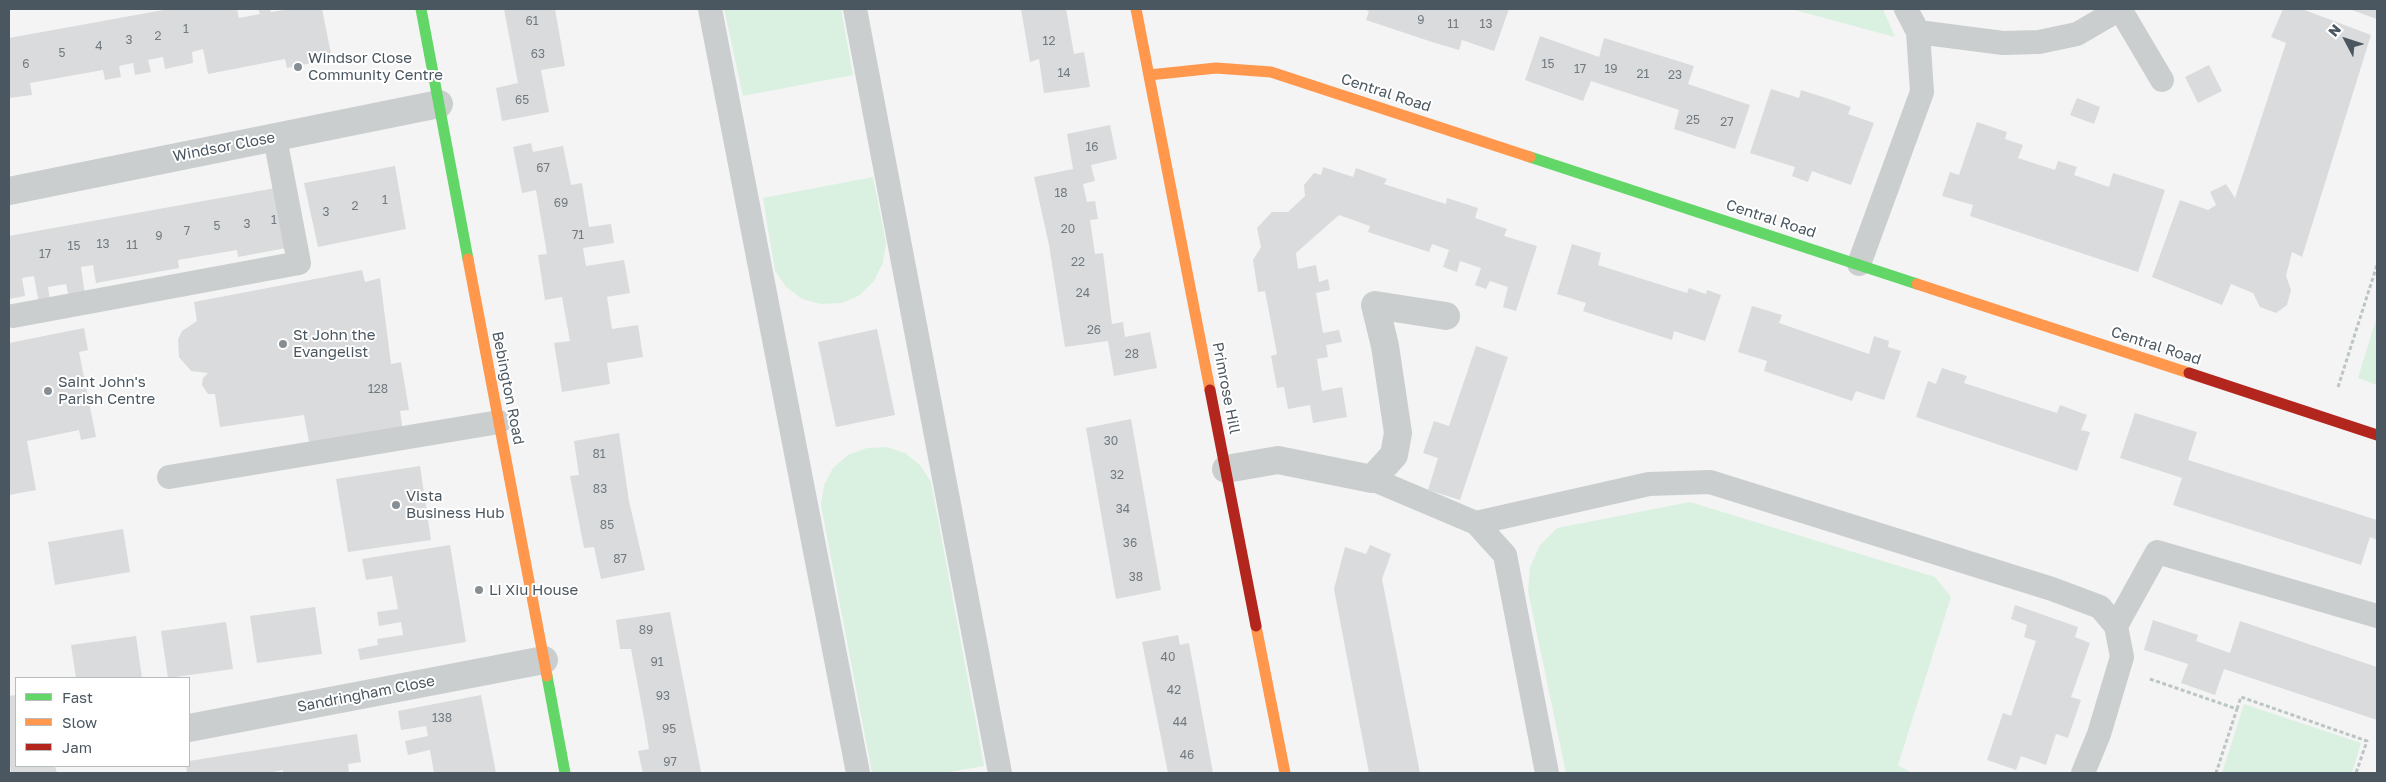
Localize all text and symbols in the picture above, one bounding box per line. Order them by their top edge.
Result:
house number: 9 [1417,13,1425,27]
house number: 61 [525,14,539,28]
north arrow [2321,15,2371,65]
house number: 11 [1447,17,1459,31]
house number: 13 [1480,17,1492,31]
text: N [2324,21,2344,40]
house number: 1 [183,22,189,36]
house number: 2 [155,29,161,43]
house number: 3 [125,33,133,47]
house number: 12 [1043,34,1055,48]
house number: 4 [95,39,103,53]
house number: 5 [59,46,65,60]
house number: 63 [531,47,545,61]
place label: Windsor Close Community Centre [308,49,443,84]
house number: 6 [22,57,30,71]
house number: 15 [1542,57,1554,71]
marker: Windsor Close Community Centre [292,61,304,73]
house number: 17 [1574,62,1586,76]
house number: 19 [1604,62,1618,76]
house number: 14 [1057,66,1071,80]
house number: 21 [1637,67,1649,81]
house number: 23 [1668,68,1682,82]
street label: Central Road [1339,70,1433,116]
house number: 65 [515,93,529,107]
house number: 25 [1686,113,1700,127]
house number: 27 [1720,115,1734,129]
street label: Windsor Close [171,128,277,166]
house number: 16 [1085,140,1099,154]
house number: 67 [536,161,550,175]
house number: 18 [1054,186,1068,200]
house number: 1 [382,193,388,207]
house number: 69 [554,196,568,210]
street label: Central Road [1724,196,1818,242]
house number: 2 [352,199,358,213]
house number: 3 [322,205,330,219]
house number: 1 [271,213,277,227]
house number: 3 [243,217,251,231]
house number: 5 [214,219,220,233]
house number: 20 [1061,222,1075,236]
house number: 7 [184,224,190,238]
house number: 71 [572,228,584,242]
house number: 9 [155,229,163,243]
house number: 13 [97,237,109,251]
house number: 11 [126,238,138,252]
house number: 15 [68,239,80,253]
house number: 17 [39,247,51,261]
house number: 22 [1071,255,1085,269]
house number: 24 [1076,286,1090,300]
house number: 26 [1087,323,1101,337]
street label: Central Road [2109,323,2203,369]
place label: St John the Evangelist [293,326,375,361]
street label: Bebington Road [488,330,528,446]
marker: St John the Evangelist [277,338,289,350]
street label: Primrose Hill [1208,341,1244,435]
house number: 28 [1125,347,1139,361]
place label: Saint John's Parish Centre [58,373,155,408]
house number: 128 [368,382,388,396]
marker: Saint John's Parish Centre [42,385,54,397]
house number: 30 [1104,434,1118,448]
house number: 81 [592,447,606,461]
house number: 32 [1110,468,1124,482]
house number: 83 [593,482,607,496]
place label: Vista Business Hub [406,487,504,522]
marker: Vista Business Hub [390,499,402,511]
house number: 34 [1116,502,1130,516]
house number: 85 [600,518,614,532]
house number: 36 [1123,536,1137,550]
house number: 87 [613,552,627,566]
house number: 38 [1129,570,1143,584]
place label: Li Xiu House [489,581,578,599]
marker: Li Xiu House [473,584,485,596]
house number: 89 [639,623,653,637]
house number: 40 [1161,650,1175,664]
house number: 91 [650,655,664,669]
street label: Sandringham Close [296,672,436,716]
legend [15,677,190,767]
house number: 42 [1167,683,1181,697]
text: Fast [62,688,93,706]
house number: 93 [656,689,670,703]
house number: 138 [432,711,452,725]
text: Slow [62,713,97,731]
house number: 44 [1173,715,1187,729]
house number: 95 [662,722,676,736]
text: Jam [62,738,92,756]
house number: 46 [1180,748,1194,762]
house number: 97 [663,755,677,769]

